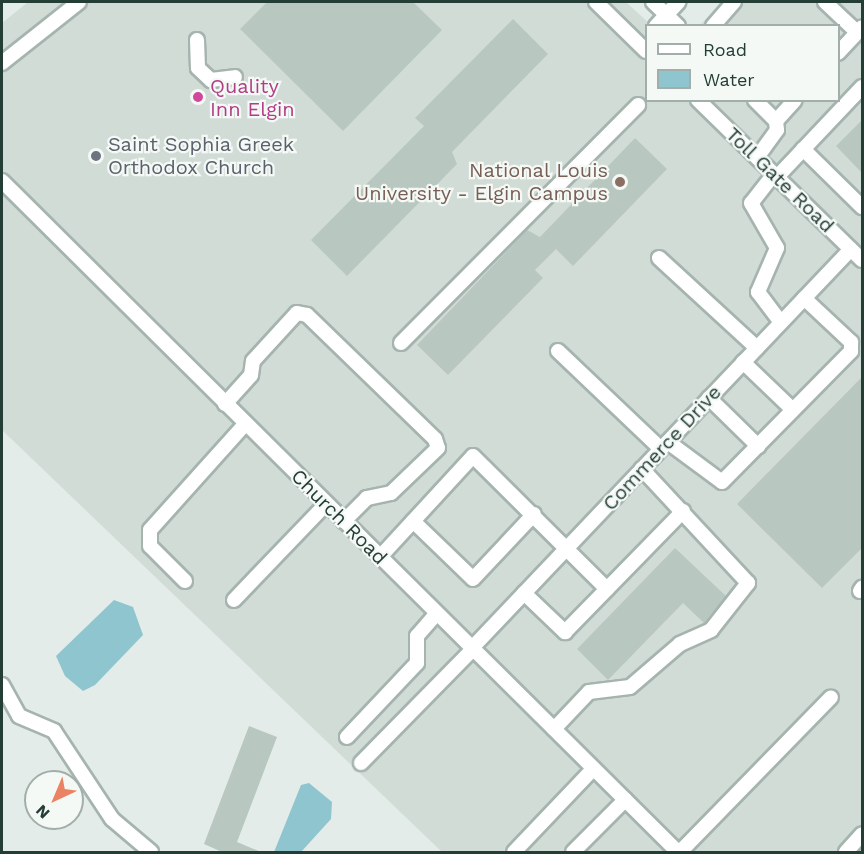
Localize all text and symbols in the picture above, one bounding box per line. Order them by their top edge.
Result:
legend [645,24,840,102]
text: Road [703,39,747,60]
text: Water [703,69,755,90]
place label: Quality Inn Elgin [210,74,295,121]
marker: Quality Inn Elgin [191,90,205,104]
street label: Toll Gate Road [721,122,839,238]
place label: Saint Sophia Greek Orthodox Church [108,132,295,179]
marker: Saint Sophia Greek Orthodox Church [89,149,103,163]
place label: National Louis University - Elgin Campus [355,158,608,205]
marker: National Louis University - Elgin Campus [613,175,627,189]
street label: Commerce Drive [598,380,726,516]
street label: Church Road [286,464,392,570]
north arrow [24,770,84,830]
text: N [32,801,53,823]

